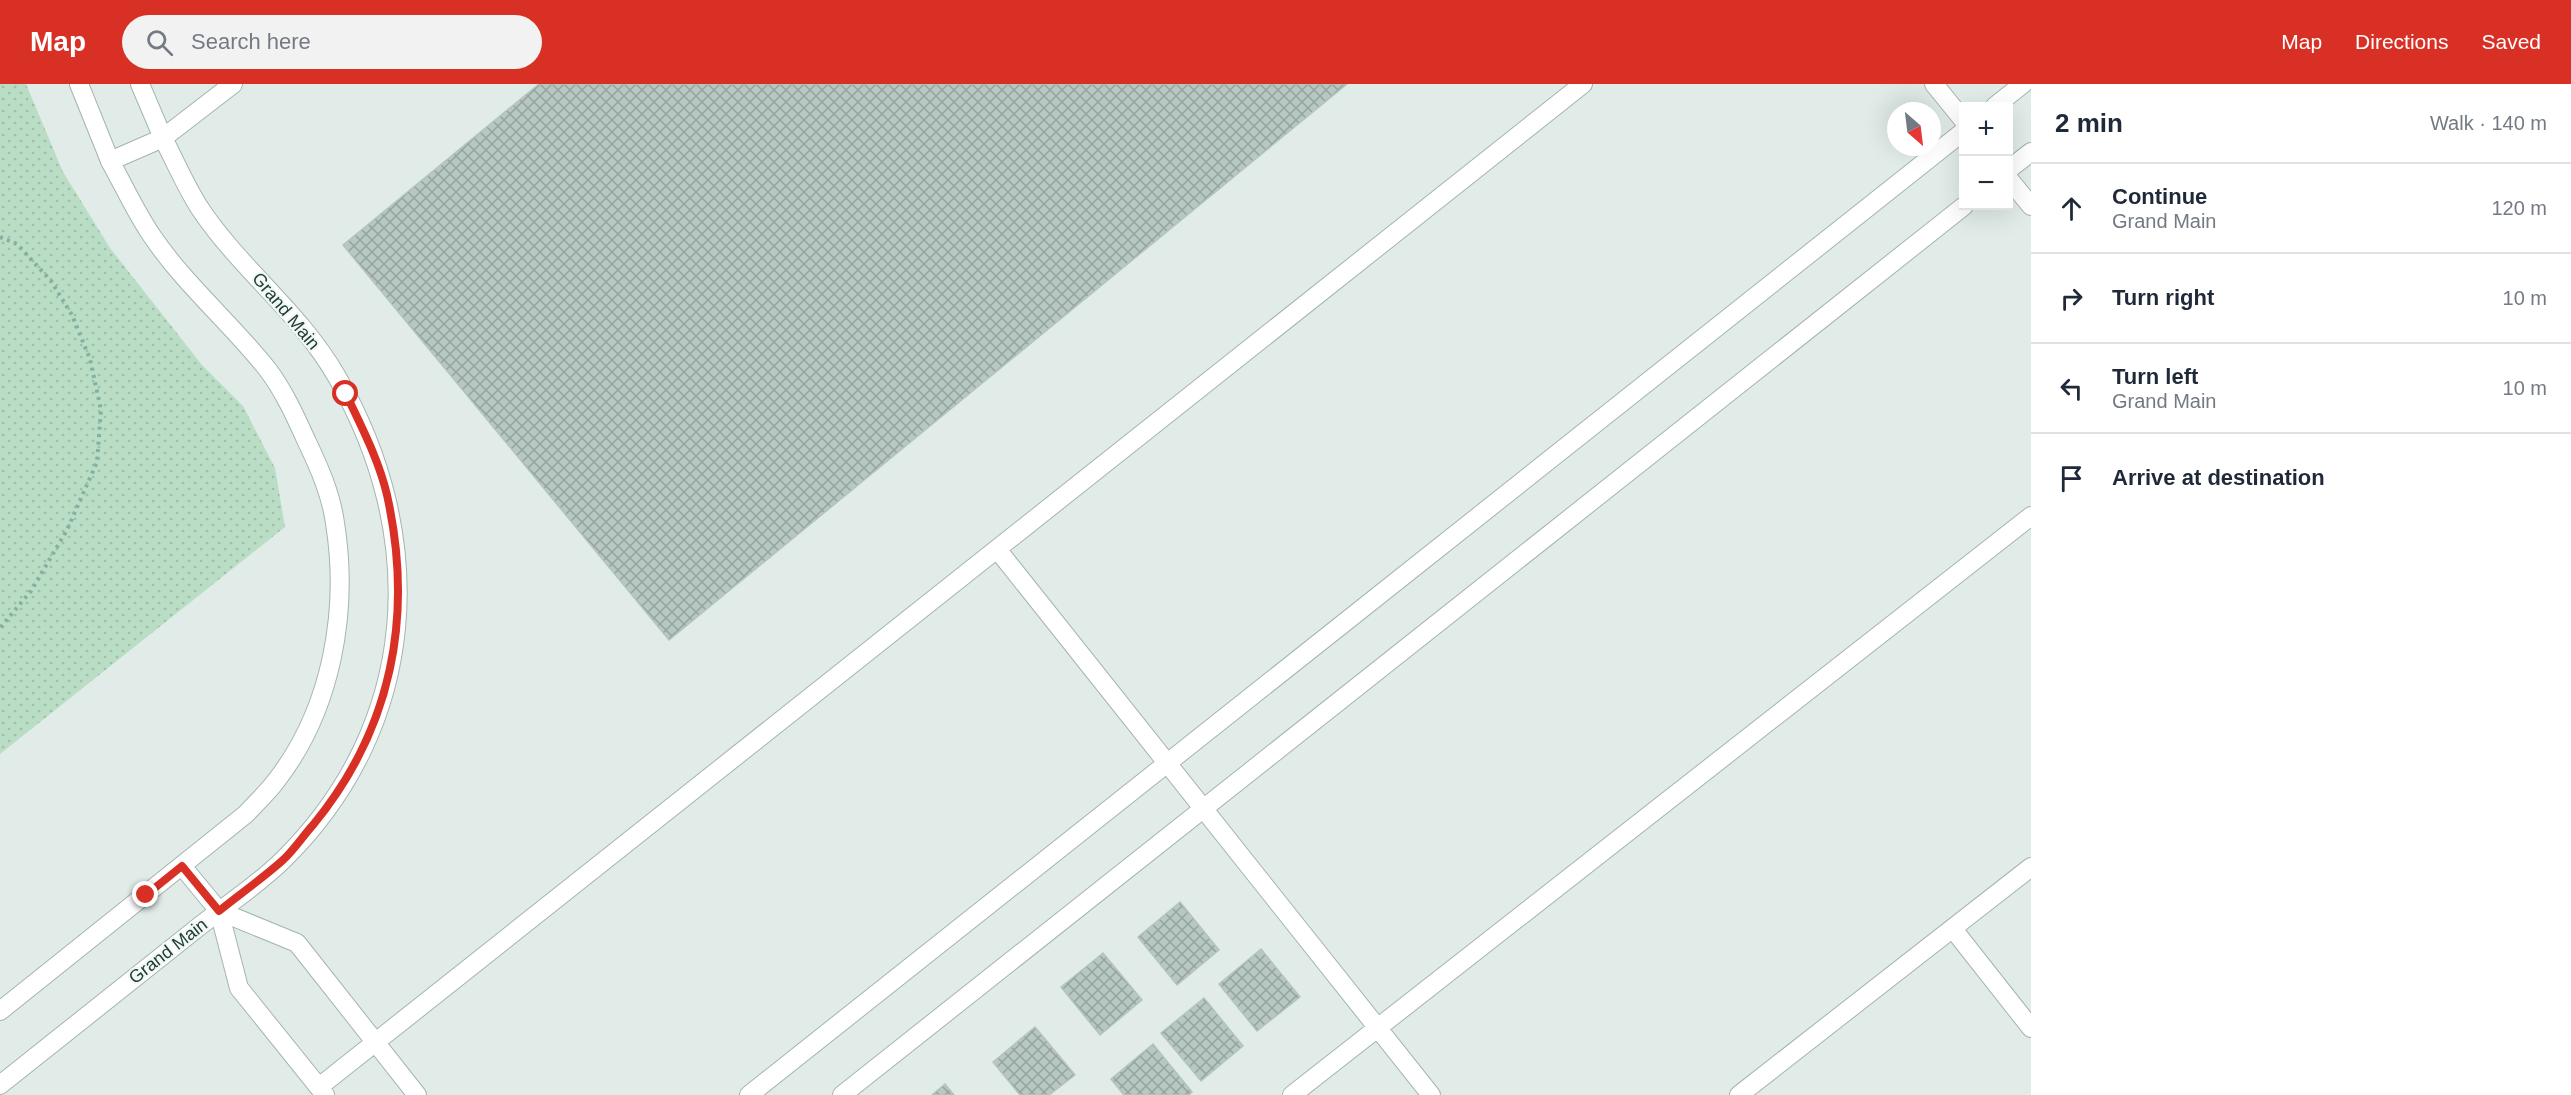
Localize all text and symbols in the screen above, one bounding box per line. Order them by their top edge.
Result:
search box [122,15,542,69]
text: Map [30,26,86,57]
icon: search [143,26,176,59]
text: Search here [191,29,311,54]
text: Map [2281,30,2322,53]
text: Directions [2355,30,2448,53]
text: Saved [2481,30,2541,53]
north arrow [1887,102,1941,156]
map controls [1959,102,2013,210]
button: + [1959,102,2013,156]
text: 2 min [2055,108,2123,138]
text: Walk · 140 m [2430,112,2547,134]
button: − [1959,156,2013,210]
text: Continue [2112,184,2207,209]
icon: ahead [2055,192,2088,225]
text: 120 m [2491,197,2547,219]
text: Grand Main [2112,210,2217,232]
street label: Grand Main [248,269,324,353]
icon: right [2055,282,2088,315]
text: Turn right [2112,285,2214,310]
text: 10 m [2503,287,2547,309]
text: Turn left [2112,364,2198,389]
icon: left [2055,372,2088,405]
text: 10 m [2503,377,2547,399]
route start [332,380,358,406]
text: Grand Main [2112,390,2217,412]
icon: arrive [2055,462,2088,495]
text: Arrive at destination [2112,465,2325,490]
route end [132,881,158,907]
street label: Grand Main [125,914,211,988]

